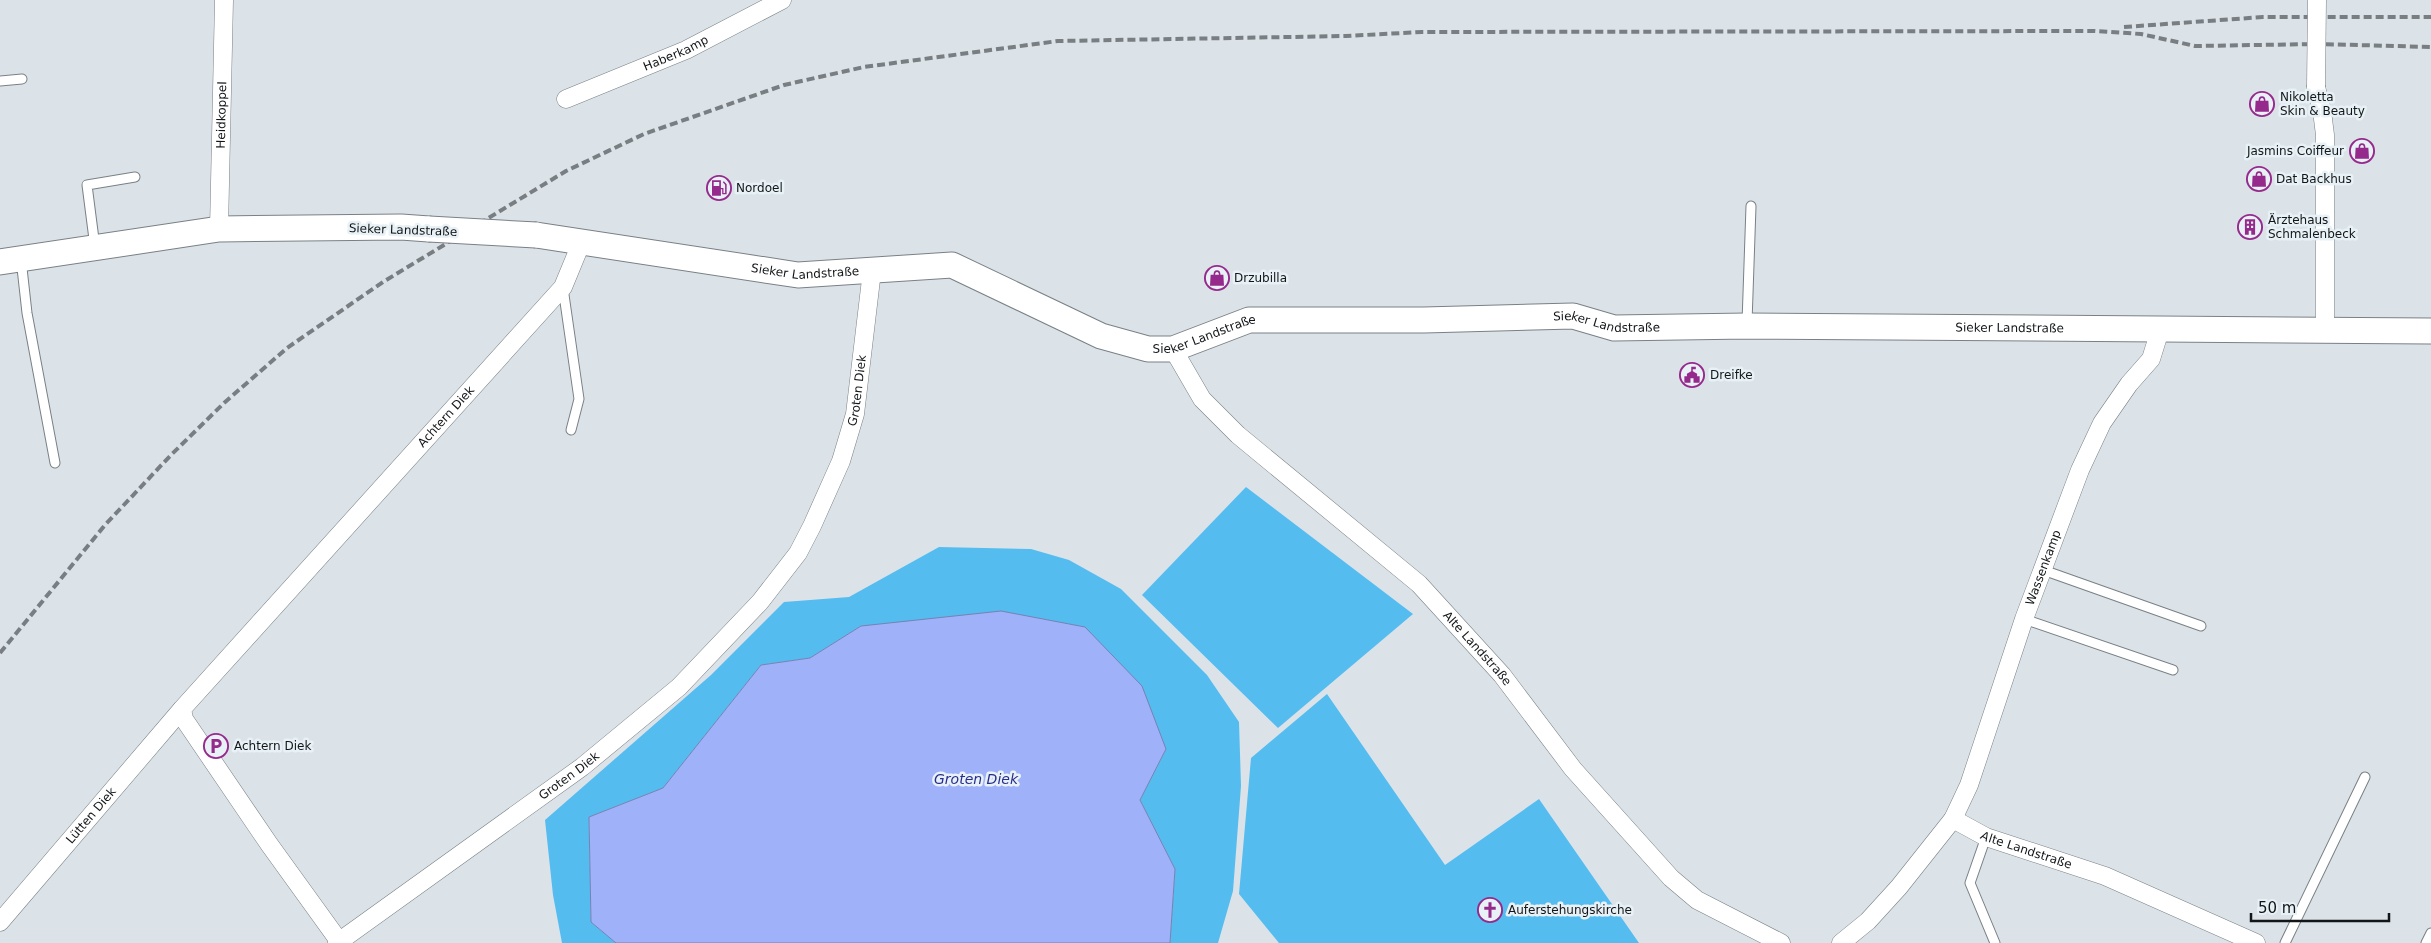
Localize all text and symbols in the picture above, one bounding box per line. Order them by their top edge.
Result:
street label: Haberkamp [641,33,711,74]
street label: Heidkoppel [214,81,229,149]
place label: Nikoletta Skin & Beauty [2280,90,2365,118]
shop icon: Nikoletta Skin & Beauty [2249,91,2275,117]
shop icon: Jasmins Coiffeur [2349,138,2375,164]
place label: Jasmins Coiffeur [2246,144,2344,158]
shop icon: Dat Backhus [2246,166,2272,192]
place label: Dat Backhus [2276,172,2352,186]
fuel station icon: Nordoel [706,175,732,201]
place label: Nordoel [736,181,783,195]
place label: Ärztehaus Schmalenbeck [2268,212,2356,241]
building icon: Ärztehaus Schmalenbeck [2237,214,2263,240]
street label: Sieker Landstraße [349,221,457,239]
street label: Sieker Landstraße [750,261,860,282]
shop icon: Drzubilla [1204,265,1230,291]
place label: Drzubilla [1234,271,1287,285]
street label: Sieker Landstraße [1553,309,1660,335]
street label: Sieker Landstraße [1153,313,1256,356]
street label: Sieker Landstraße [1955,321,2064,335]
street label: Groten Diek [845,354,869,428]
public building icon: Dreifke [1679,362,1705,388]
place label: Dreifke [1710,368,1753,382]
street label: Achtern Diek [415,383,477,450]
street label: Wassenkamp [2023,528,2064,607]
street label: Alte Landstraße [1440,608,1514,688]
parking icon: Achtern Diek [203,733,229,759]
place label: Achtern Diek [234,739,311,753]
street label: Groten Diek [536,749,602,803]
water label: Groten Diek [934,771,1019,787]
street label: Lütten Diek [63,785,119,846]
street label: Alte Landstraße [1978,828,2074,872]
scale bar [2251,890,2388,922]
church icon: Auferstehungskirche [1477,897,1503,923]
text: 50 m [2258,899,2296,917]
place label: Auferstehungskirche [1508,903,1632,917]

